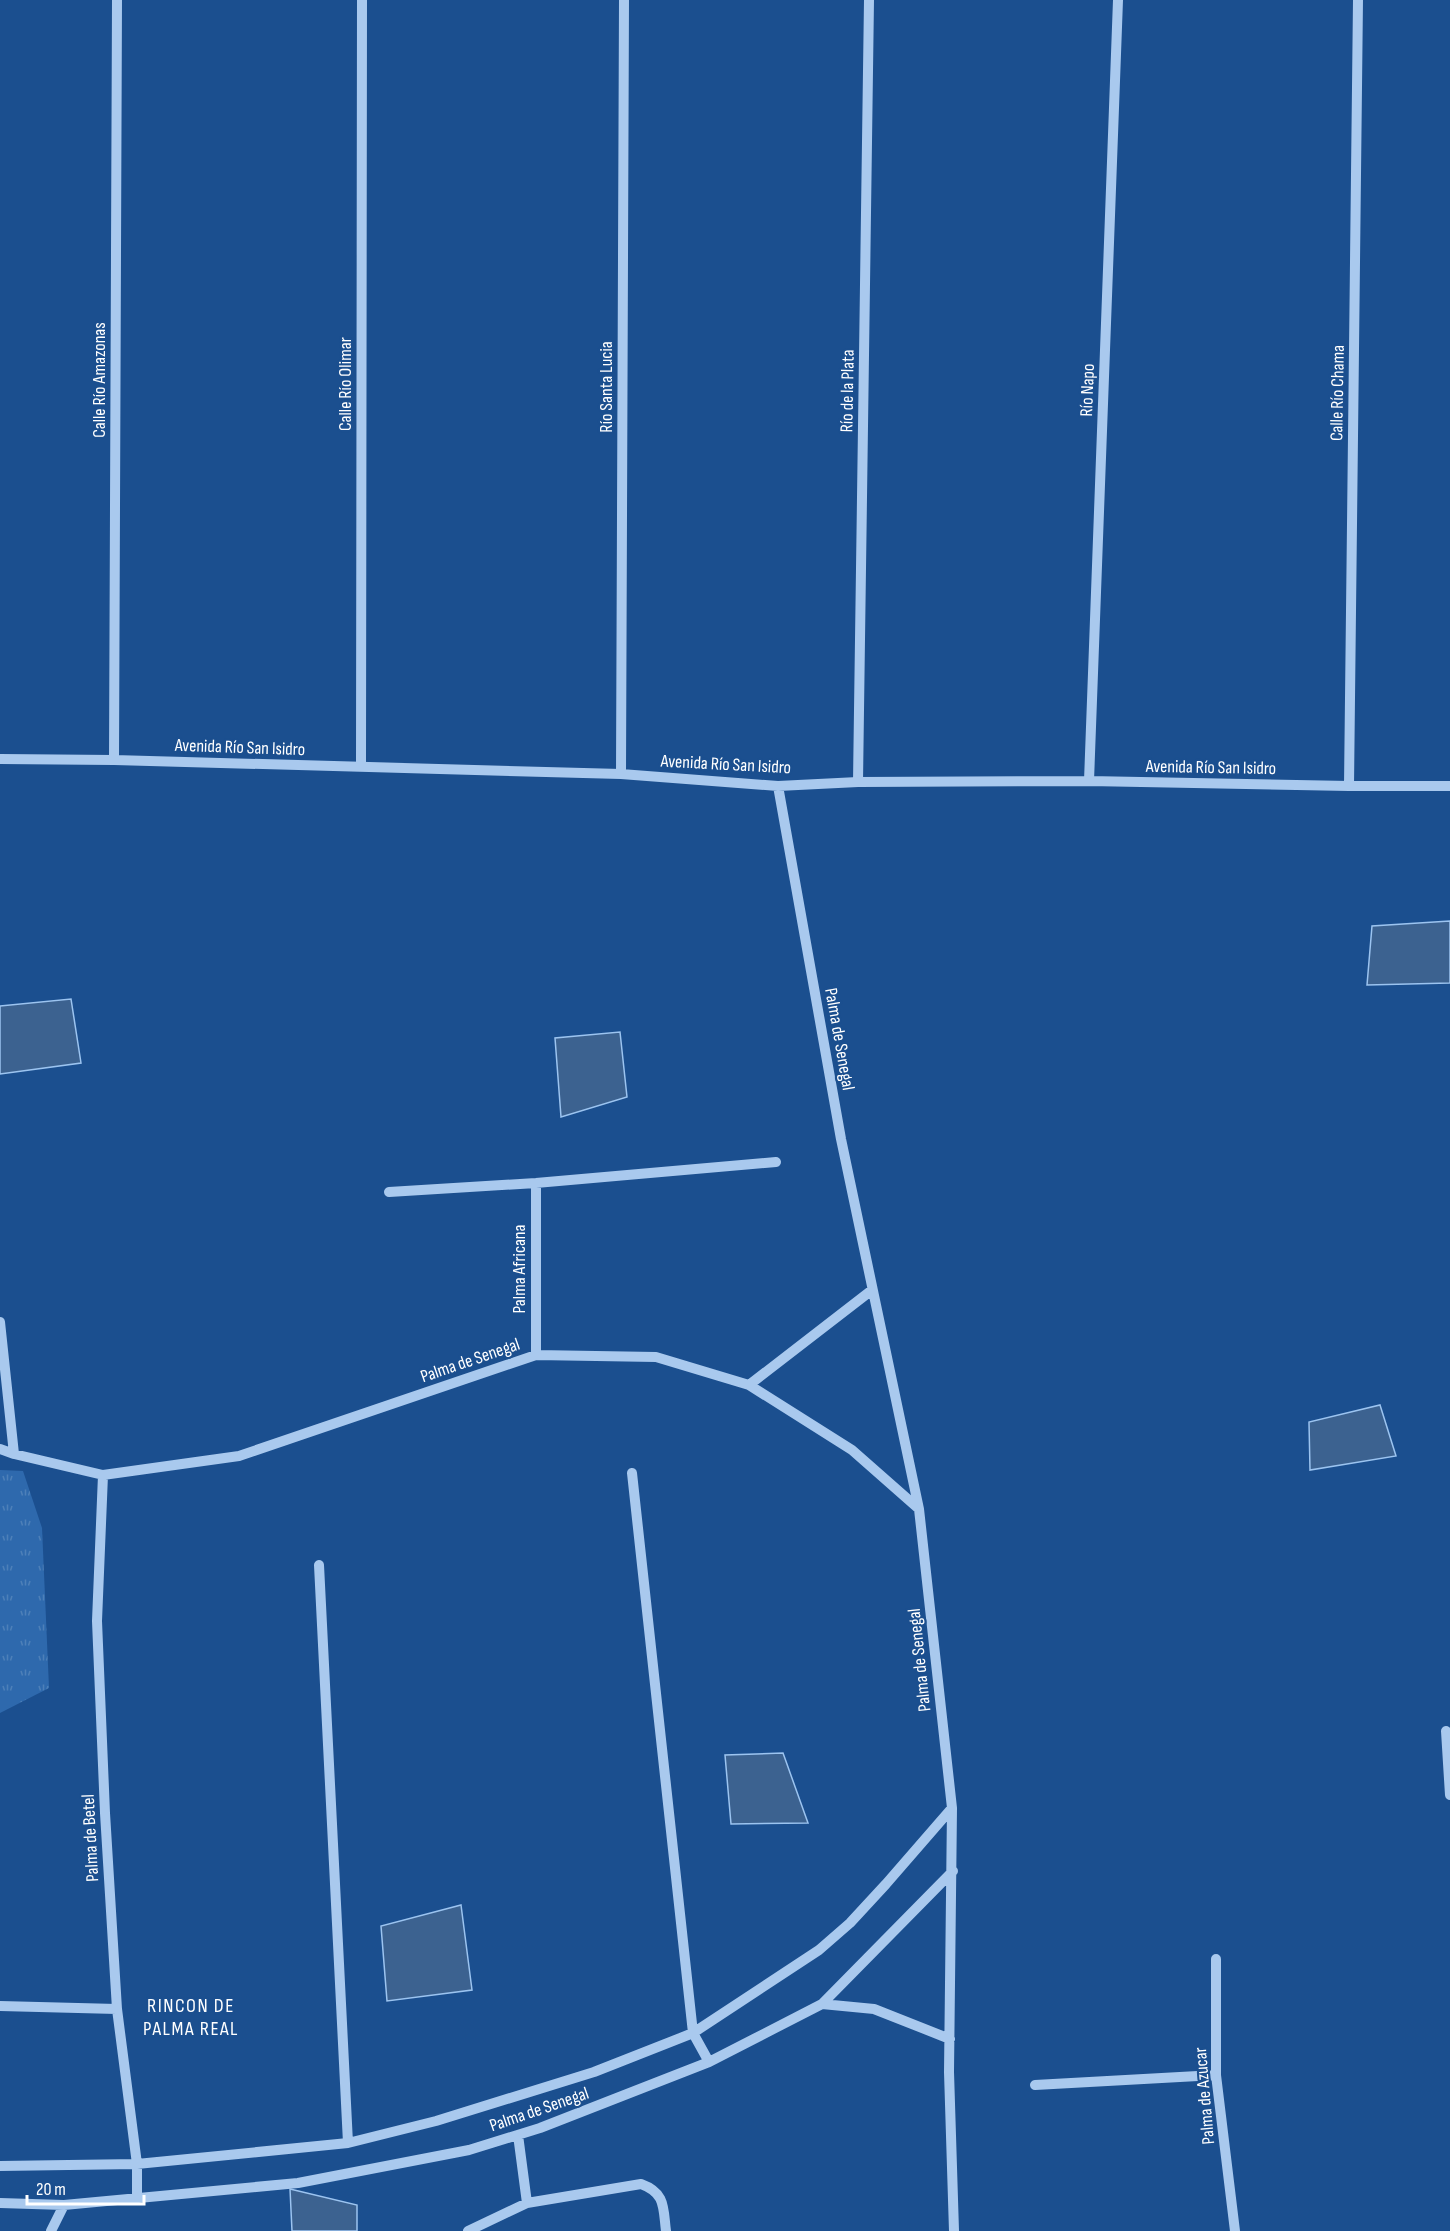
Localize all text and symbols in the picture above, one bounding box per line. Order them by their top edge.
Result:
street label: Calle Río Amazonas [89,322,110,438]
street label: Calle Río Olimar [335,337,356,431]
street label: Río Santa Lucia [596,341,617,433]
street label: Calle Río Chama [1326,345,1349,441]
street label: Río de la Plata [836,349,859,433]
street label: Río Napo [1076,363,1099,417]
street label: Avenida Río San Isidro [173,735,306,760]
street label: Avenida Río San Isidro [659,751,792,778]
street label: Avenida Río San Isidro [1145,756,1276,779]
street label: Palma de Senegal [820,986,859,1092]
street label: Palma Africana [509,1224,530,1314]
street label: Palma de Senegal [418,1334,523,1387]
street label: Palma de Senegal [904,1607,935,1713]
street label: Palma de Betel [78,1794,103,1882]
district label: RINCON DE PALMA REAL [143,1994,239,2041]
street label: Palma de Azucar [1190,2046,1219,2145]
street label: Palma de Senegal [487,2083,592,2136]
scale bar [27,2168,144,2206]
text: 20 m [36,2179,66,2200]

